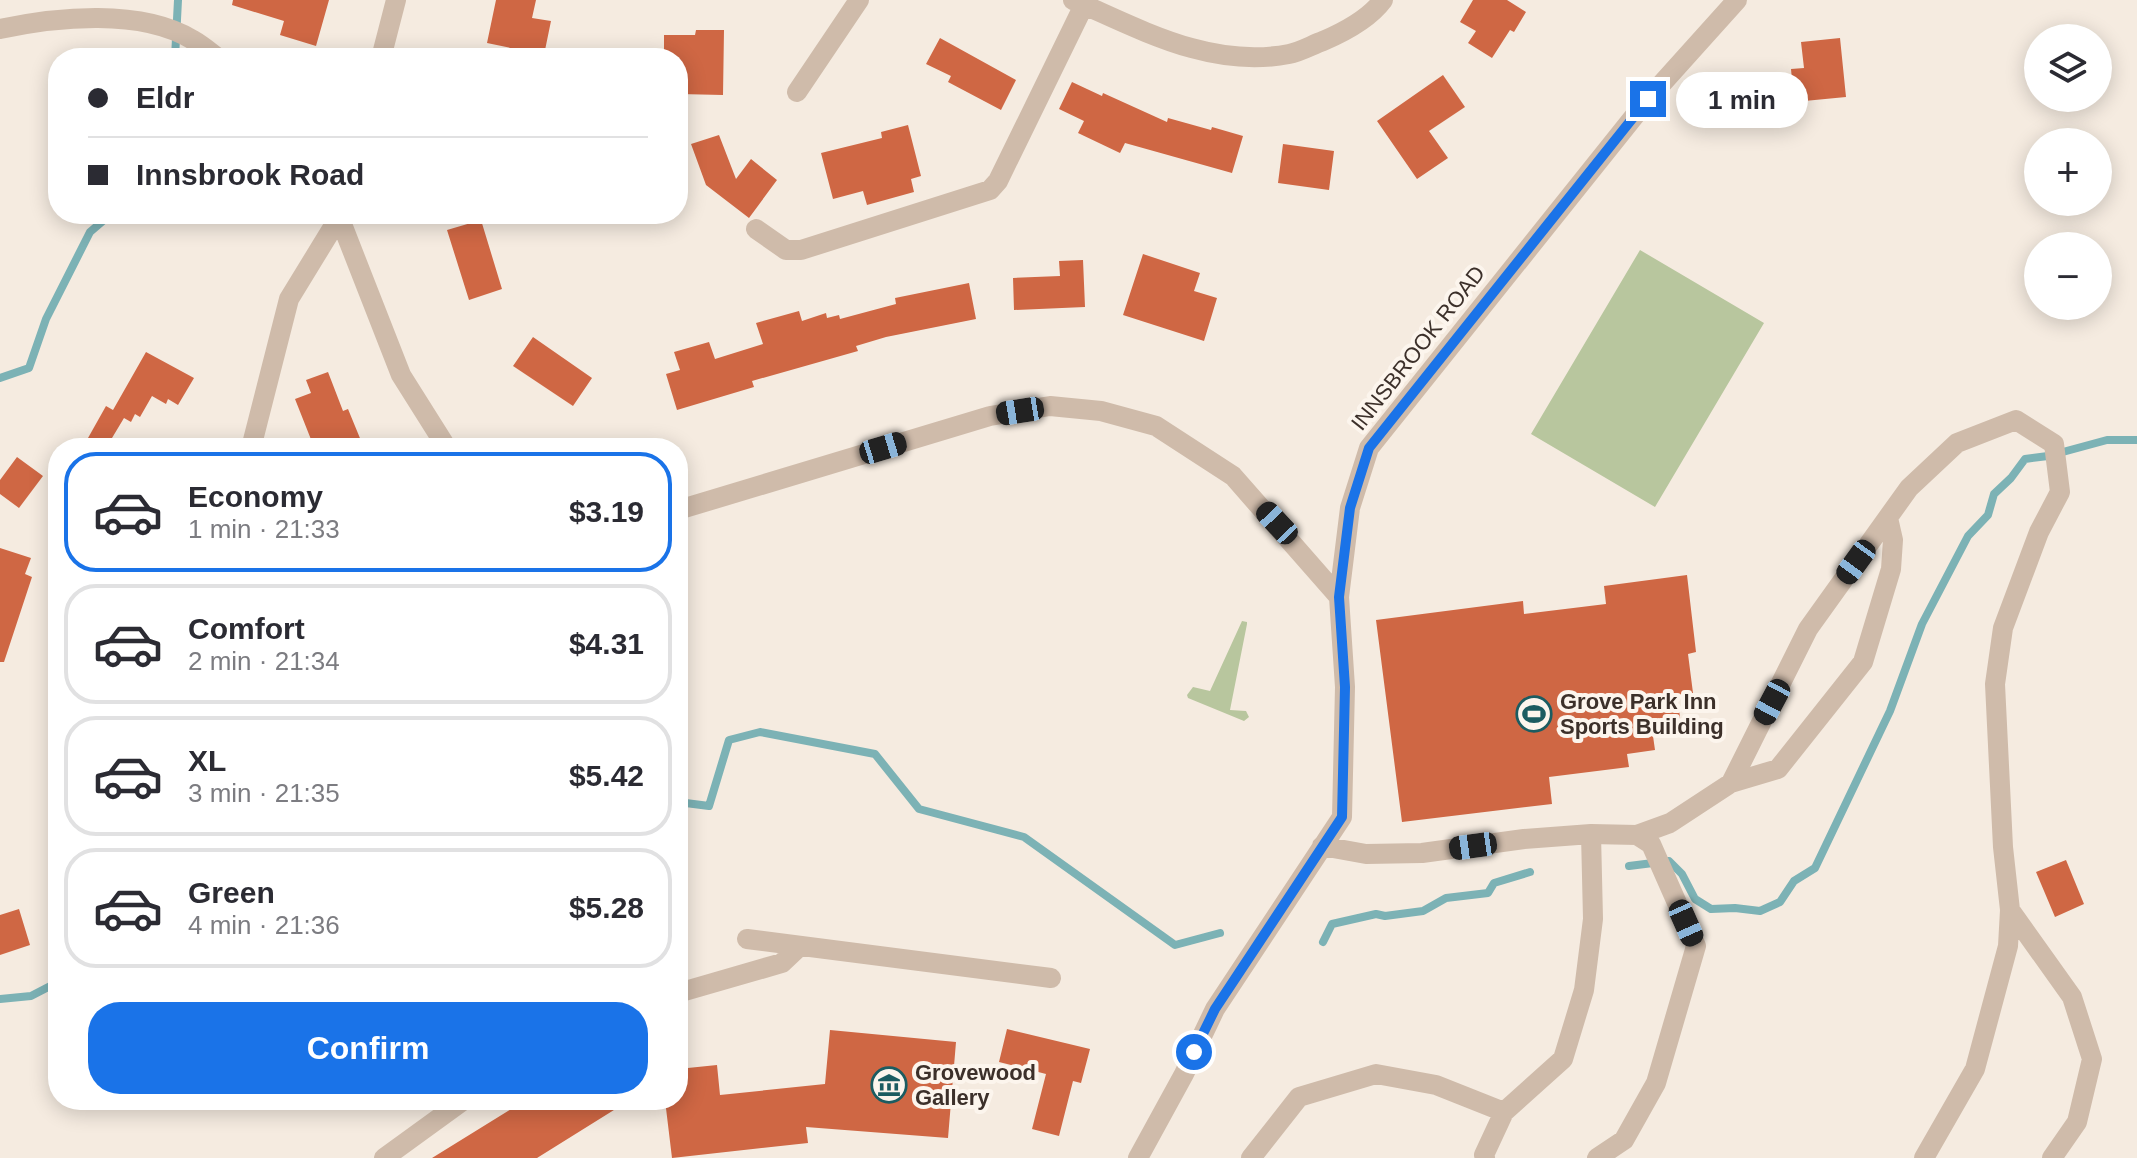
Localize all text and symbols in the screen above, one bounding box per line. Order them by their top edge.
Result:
map controls [2024,24,2112,320]
button: layers [2024,24,2112,112]
callout: 1 min [1676,71,1808,127]
text: Eldr [136,81,194,114]
route end [1630,81,1666,117]
text: 1 min [1708,85,1776,115]
button: + [2024,128,2112,216]
text: Innsbrook Road [136,158,364,191]
button: − [2024,232,2112,320]
street label: INNSBROOK ROAD [1346,261,1490,435]
car [994,395,1046,427]
car [857,430,909,466]
icon: car [92,476,164,548]
text: Economy [188,480,323,513]
text: $3.19 [569,495,644,528]
car [1252,497,1302,549]
text: 1 min · 21:33 [188,514,340,544]
car [1832,536,1880,588]
icon: car [92,608,164,680]
text: Comfort [188,612,305,645]
text: $4.31 [569,627,644,660]
text: 2 min · 21:34 [188,646,340,676]
car [1750,675,1794,729]
place label: Grove Park Inn Sports Building [1560,689,1724,739]
sports icon: Grove Park Inn Sports Building [1515,695,1553,733]
icon: car [92,740,164,812]
text: XL [188,744,226,777]
text: $5.42 [569,759,644,792]
text: 3 min · 21:35 [188,778,340,808]
car [1448,831,1498,861]
icon: car [92,872,164,944]
text: Green [188,876,275,909]
text: $5.28 [569,891,644,924]
car [1665,896,1707,950]
text: 4 min · 21:36 [188,910,340,940]
button: Confirm [88,1002,648,1094]
route start [1176,1034,1212,1070]
place label: Grovewood Gallery [915,1060,1036,1110]
museum icon: Grovewood Gallery [870,1066,908,1104]

